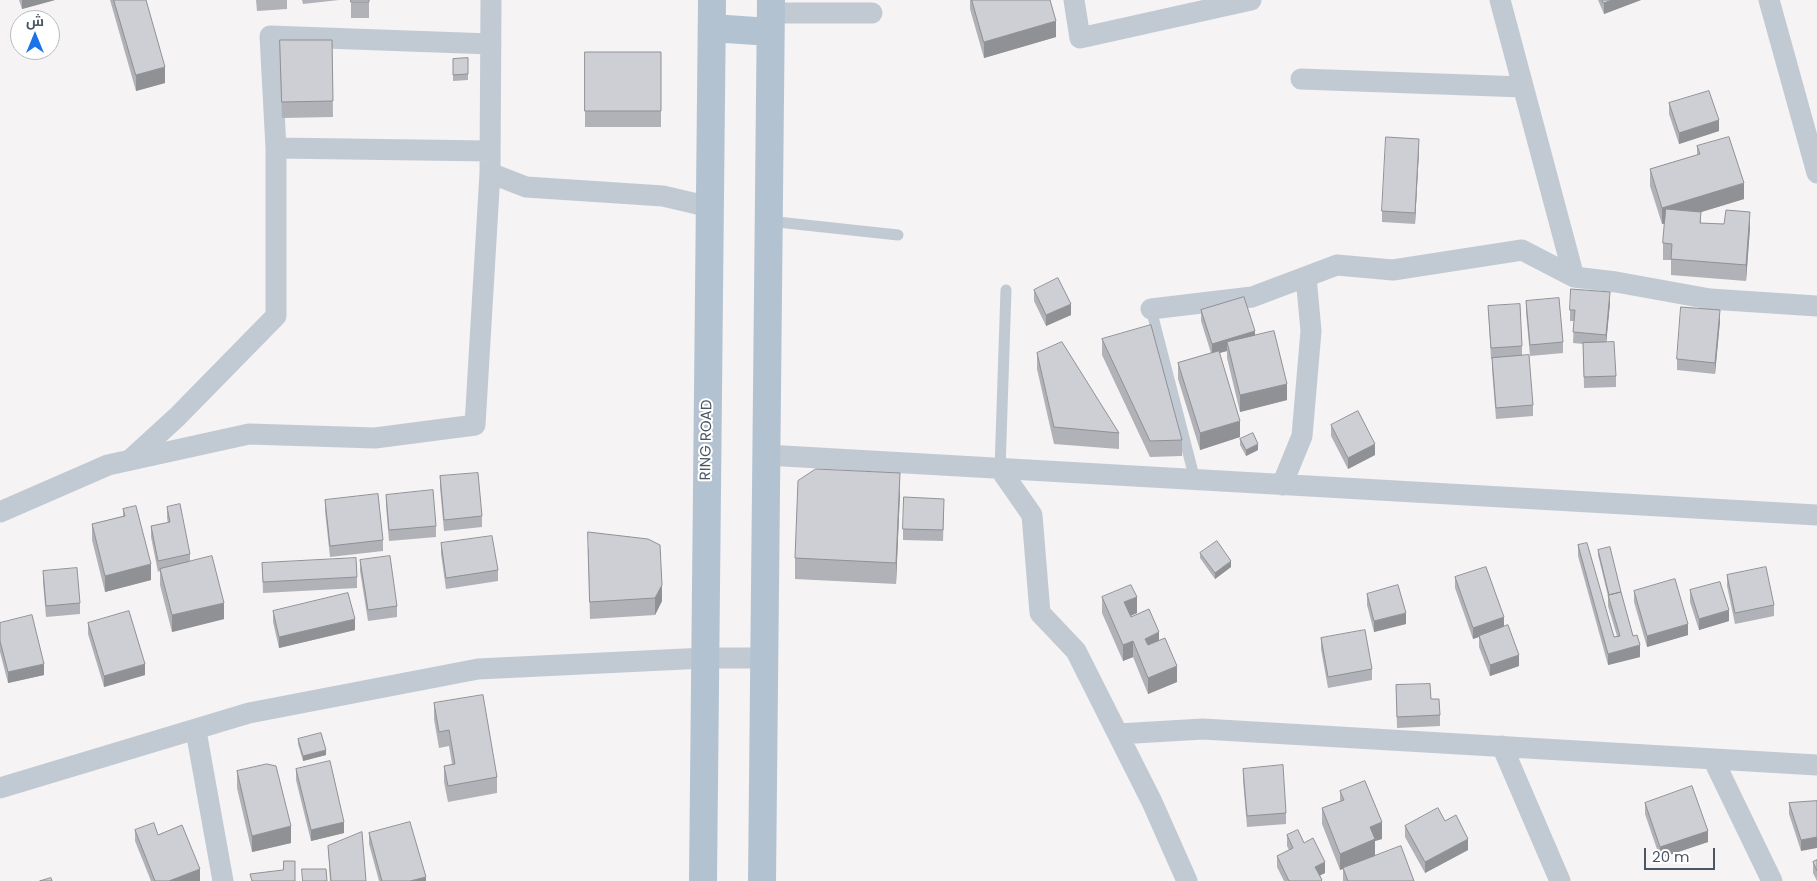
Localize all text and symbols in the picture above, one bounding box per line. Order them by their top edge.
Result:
north arrow [10,10,60,60]
text: ش [26,11,44,31]
street label: RING ROAD [697,400,717,480]
scale bar [1647,838,1718,870]
text: 20 m [1652,846,1690,867]

